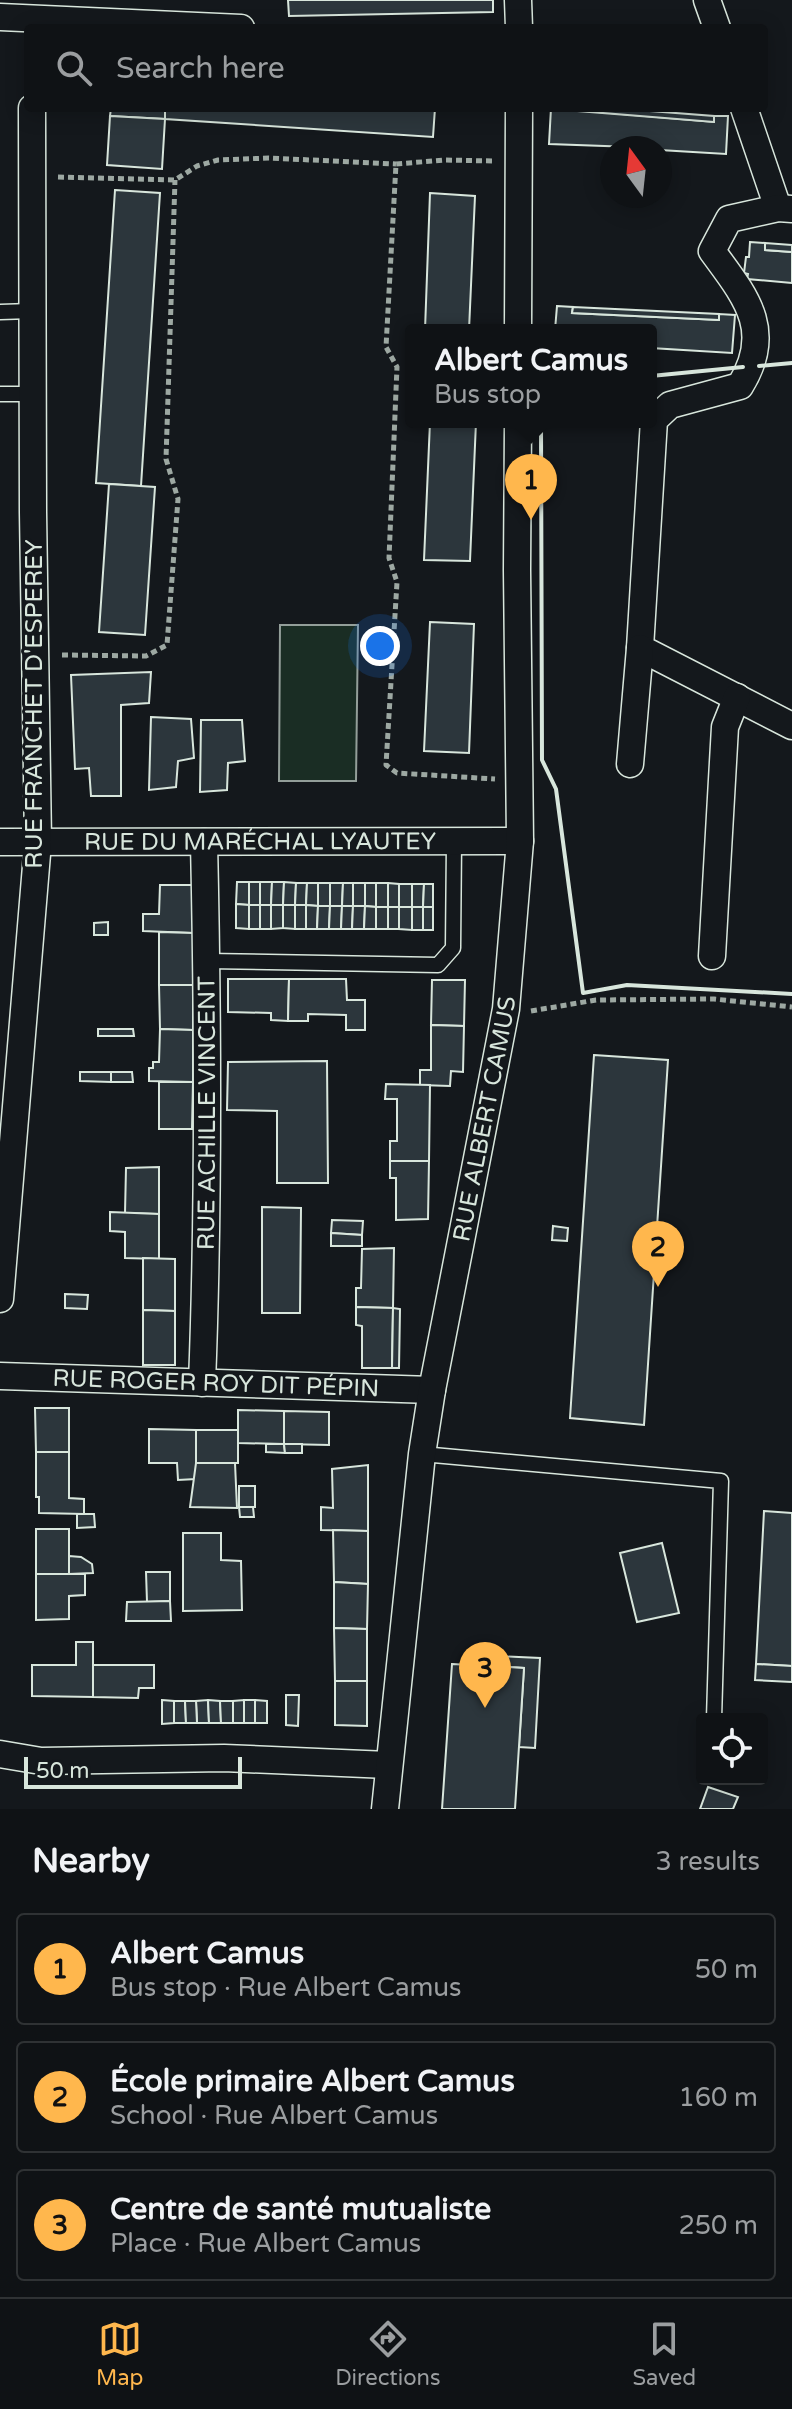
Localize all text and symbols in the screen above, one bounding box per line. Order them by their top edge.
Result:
search box [24,24,768,112]
icon: search [52,46,96,90]
text: Search here [116,50,285,87]
north arrow [600,136,672,208]
popup [405,324,657,428]
text: Albert Camus [434,342,628,379]
text: Bus stop [434,379,541,410]
pin: 1 [505,454,557,520]
street label: RUE FRANCHET D'ESPEREY [20,539,49,869]
your location [360,626,400,666]
street label: RUE DU MARÉCHAL LYAUTEY [84,827,436,857]
street label: RUE ACHILLE VINCENT [192,976,222,1250]
street label: RUE ALBERT CAMUS [447,995,522,1244]
pin: 2 [632,1221,684,1287]
street label: RUE ROGER ROY DIT PÉPIN [52,1364,380,1403]
pin: 3 [459,1642,511,1708]
map controls [696,1713,768,1785]
button: locate [696,1713,768,1785]
scale bar [24,1753,242,1789]
text: 50 m [36,1758,90,1784]
text: Nearby [32,1841,150,1882]
text: 3 results [655,1846,760,1877]
text: Albert Camus [110,1935,304,1972]
text: 1 [52,1954,68,1985]
text: 50 m [695,1954,758,1985]
text: Bus stop · Rue Albert Camus [110,1972,462,2003]
text: École primaire Albert Camus [110,2063,515,2100]
text: 2 [52,2082,68,2113]
text: 160 m [678,2082,758,2113]
text: School · Rue Albert Camus [110,2100,438,2131]
text: Centre de santé mutualiste [110,2191,491,2228]
text: 3 [52,2210,68,2241]
text: 250 m [678,2210,758,2241]
text: Place · Rue Albert Camus [110,2228,421,2259]
tab: Map [96,2317,143,2391]
tab: Directions [335,2317,441,2391]
tab: Saved [632,2317,696,2391]

